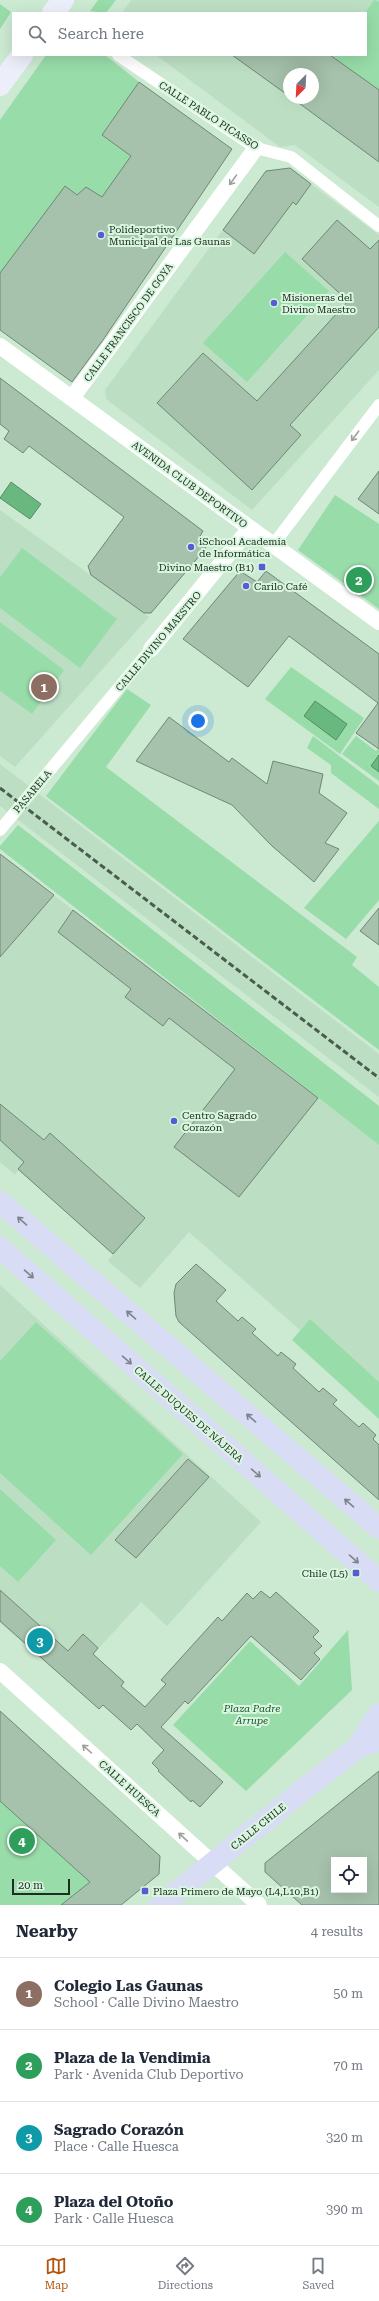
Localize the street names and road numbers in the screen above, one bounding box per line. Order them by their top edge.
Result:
street label: CALLE PABLO PICASSO [157,79,261,152]
street label: CALLE FRANCISCO DE GOYA [82,261,175,384]
street label: AVENIDA CLUB DEPORTIVO [130,439,250,530]
street label: CALLE DIVINO MAESTRO [113,589,203,693]
street label: PASARELA [11,768,54,815]
street label: CALLE DUQUES DE NÁJERA [132,1364,245,1465]
street label: CALLE HUESCA [97,1758,163,1819]
street label: CALLE CHILE [229,1801,288,1852]

